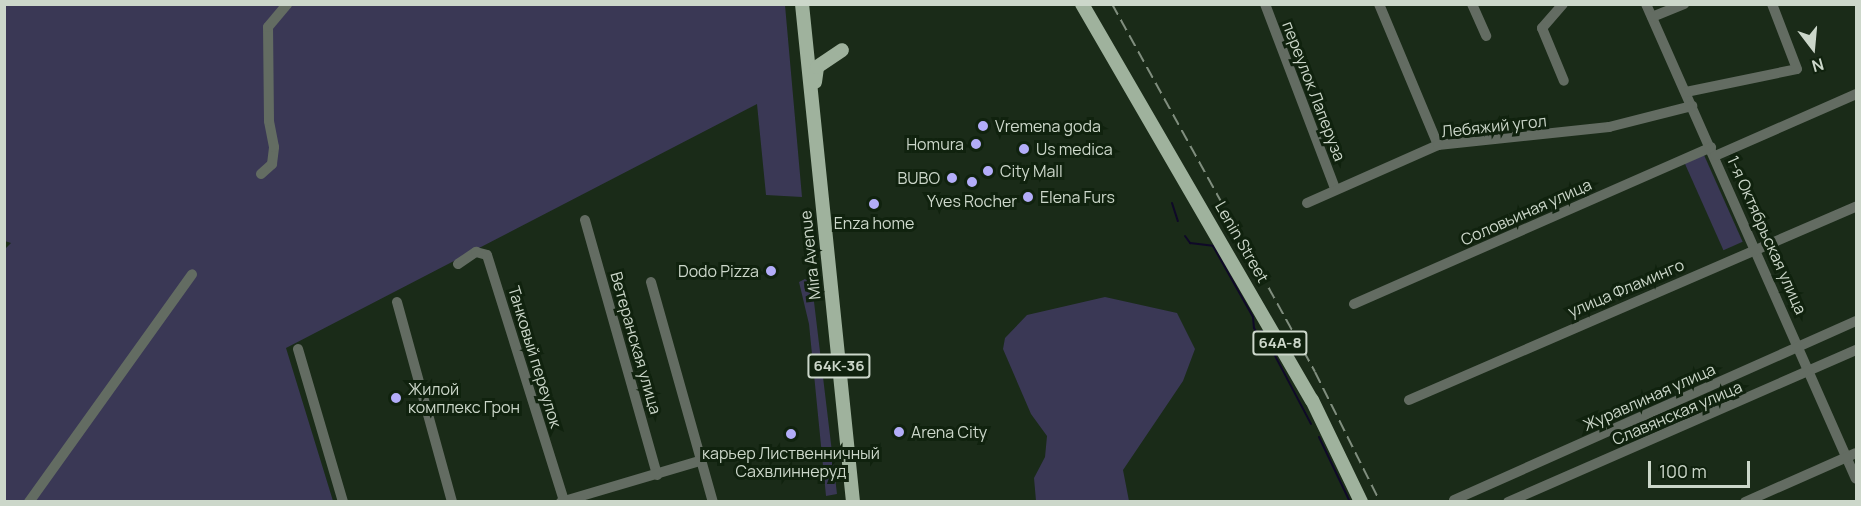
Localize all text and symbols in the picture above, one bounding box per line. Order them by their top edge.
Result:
street label: переулок Лаперуза [1278,18,1350,164]
north arrow [1783,18,1843,78]
text: N [1809,53,1827,77]
street label: Лебяжий угол [1440,111,1548,141]
place label: Vremena goda [995,116,1101,136]
marker: Vremena goda [976,119,990,133]
place label: Homura [906,134,964,154]
marker: Homura [969,137,983,151]
place label: Us medica [1036,139,1113,159]
marker: Us medica [1017,142,1031,156]
street label: 1-я Октябрьская улица [1723,153,1811,317]
place label: City Mall [1000,161,1063,181]
marker: City Mall [981,164,995,178]
place label: BUBO [898,168,940,188]
marker: BUBO [945,171,959,185]
marker: Yves Rocher [965,175,979,189]
street label: Соловьиная улица [1458,175,1594,249]
place label: Elena Furs [1040,187,1115,207]
marker: Elena Furs [1021,190,1035,204]
place label: Yves Rocher [927,191,1017,211]
marker: Enza home [867,197,881,211]
street label: Lenin Street [1211,198,1273,286]
street label: Mira Avenue [796,209,824,301]
place label: Enza home [834,213,914,233]
street label: улица Фламинго [1565,255,1687,321]
place label: Dodo Pizza [678,261,759,281]
marker: Dodo Pizza [764,264,778,278]
street label: Ветеранская улица [606,270,666,416]
street label: Танковый переулок [504,284,566,430]
road number: 64А-8 [1252,331,1308,355]
road number: 64К-36 [806,354,872,378]
street label: Журавлиная улица [1580,359,1718,435]
street label: Славянская улица [1609,377,1745,449]
place label: Жилой комплекс Грон [408,379,520,417]
marker: Жилой комплекс Грон [389,391,403,405]
place label: Arena City [911,422,987,442]
marker: Arena City [892,425,906,439]
marker: карьер Лиственничный Сахвлиннеруд [784,427,798,441]
place label: карьер Лиственничный Сахвлиннеруд [702,443,880,481]
scale bar [1651,449,1753,487]
text: 100 m [1659,459,1707,483]

